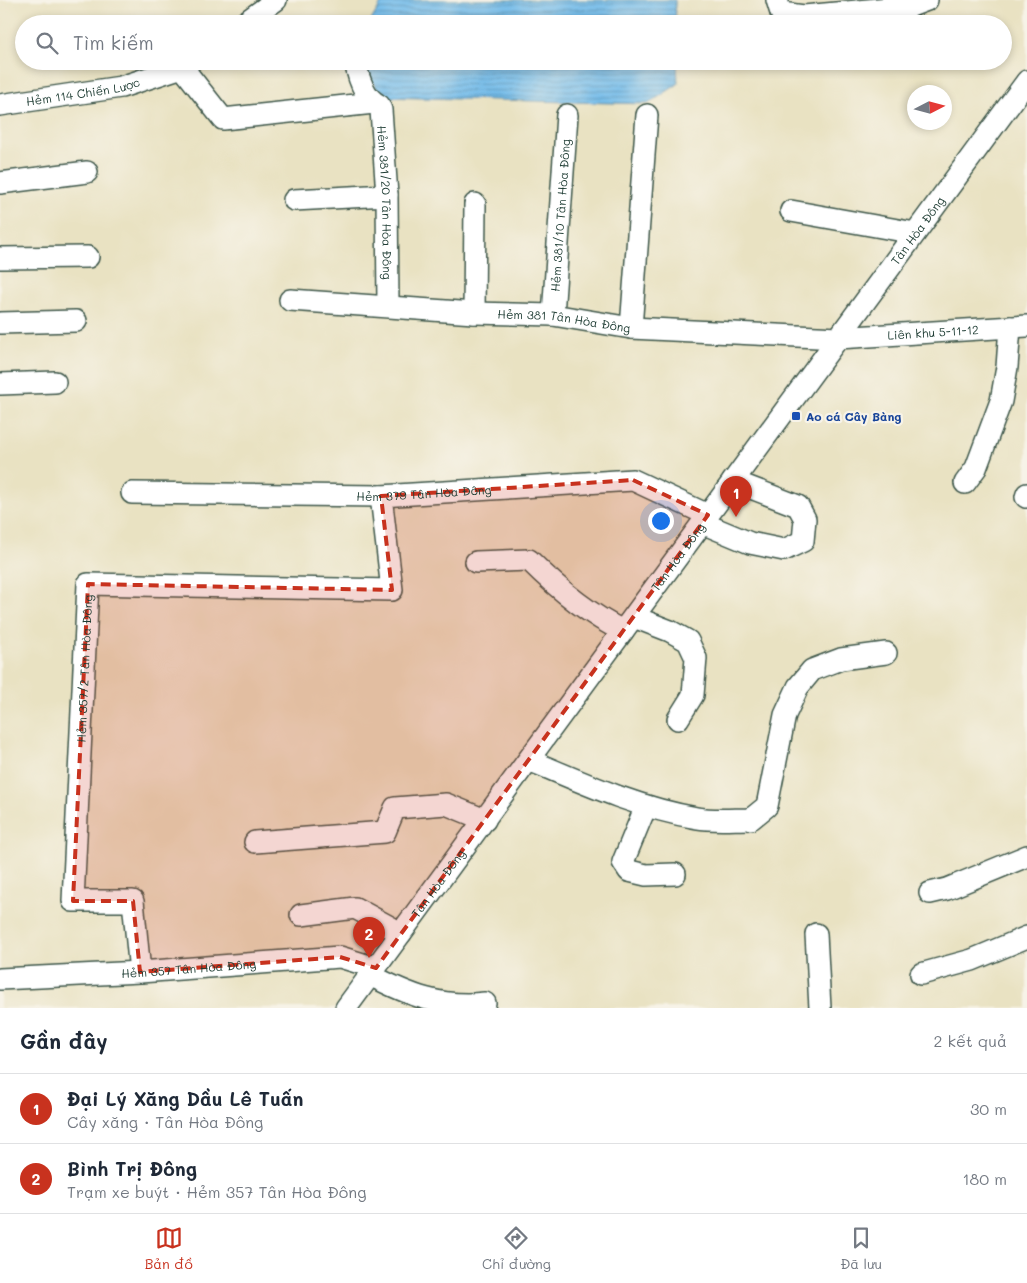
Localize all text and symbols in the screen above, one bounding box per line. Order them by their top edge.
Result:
search box [15,15,1012,70]
icon: search [33,29,61,57]
text: Tìm kiếm [73,30,154,55]
street label: Hẻm 114 Chiến Lược [25,73,142,109]
north arrow [907,85,952,130]
street label: Hẻm 381/20 Tân Hòa Đông [374,125,396,280]
street label: Hẻm 381/10 Tân Hòa Đông [547,138,573,292]
street label: Tân Hòa Đông [887,193,948,268]
street label: Hẻm 381 Tân Hòa Đông [497,306,632,336]
street label: Liên khu 5-11-12 [887,321,979,343]
place label: Ao cá Cây Bàng [806,408,901,424]
marker: Ao cá Cây Bàng [790,410,802,422]
pin: 1 [720,476,752,517]
street label: Hẻm 379 Tân Hòa Đông [356,481,492,504]
your location [648,508,674,534]
street label: Tân Hòa Đông [647,519,708,594]
street label: Hẻm 357/2 Tân Hòa Đông [73,594,95,743]
street label: Tân Hòa Đông [407,846,468,920]
pin: 2 [353,917,385,958]
street label: Hẻm 357 Tân Hòa Đông [121,955,257,981]
text: Gần đây [20,1027,108,1054]
text: 2 kết quả [933,1030,1007,1051]
text: Đại Lý Xăng Dầu Lê Tuấn [67,1086,303,1111]
text: 1 [32,1098,40,1119]
text: 30 m [970,1098,1007,1119]
text: Cây xăng · Tân Hòa Đông [67,1111,263,1132]
text: Bình Trị Đông [67,1156,197,1181]
text: 2 [32,1168,40,1189]
text: 180 m [962,1168,1007,1189]
text: Trạm xe buýt · Hẻm 357 Tân Hòa Đông [67,1181,366,1202]
tab: Bản đồ [145,1224,193,1273]
tab: Chỉ đường [482,1224,551,1273]
tab: Đã lưu [840,1224,882,1273]

